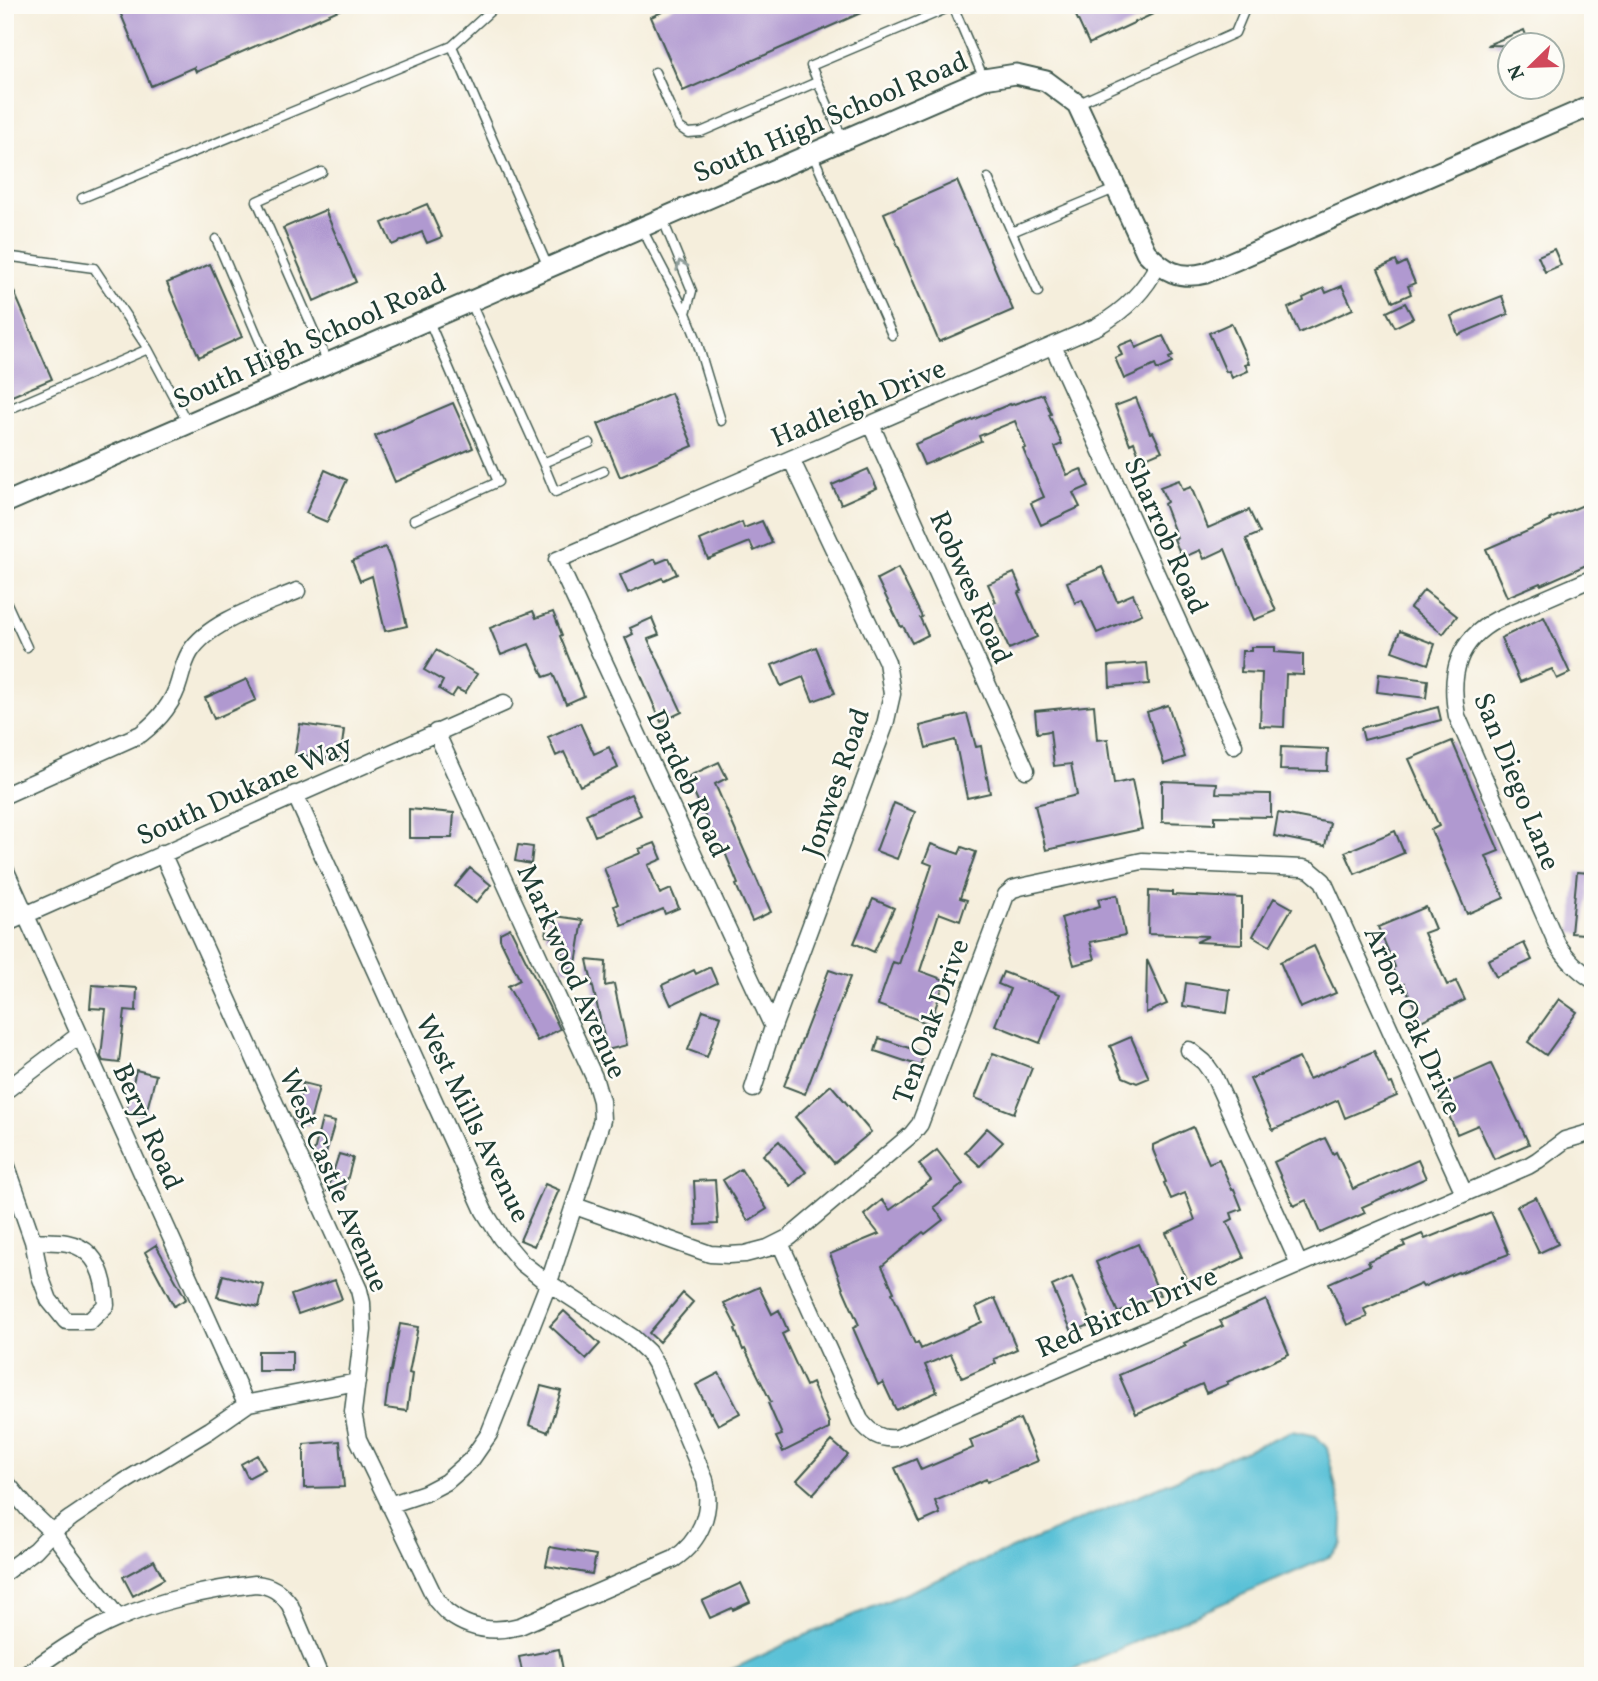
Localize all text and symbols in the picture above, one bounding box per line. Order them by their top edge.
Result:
north arrow [1496,32,1566,102]
street label: South High School Road [688,43,974,194]
text: N [1502,60,1532,83]
one-way arrow [676,260,690,272]
street label: South High School Road [167,264,453,420]
street label: Hadleigh Drive [766,350,952,459]
street label: Sharrob Road [1113,451,1217,621]
street label: Robwes Road [919,505,1021,671]
street label: San Diego Lane [1462,687,1569,877]
street label: Jonwes Road [794,703,881,863]
street label: Dardeb Road [635,704,738,864]
street label: South Dukane Way [131,726,359,856]
street label: Markwood Avenue [506,858,636,1086]
street label: Arbor Oak Drive [1353,921,1471,1122]
street label: Ten Oak Drive [884,934,980,1110]
street label: West Mills Avenue [404,1009,539,1230]
street label: Beryl Road [101,1058,192,1197]
street label: West Castle Avenue [268,1063,397,1299]
street label: Red Birch Drive [1030,1258,1224,1369]

